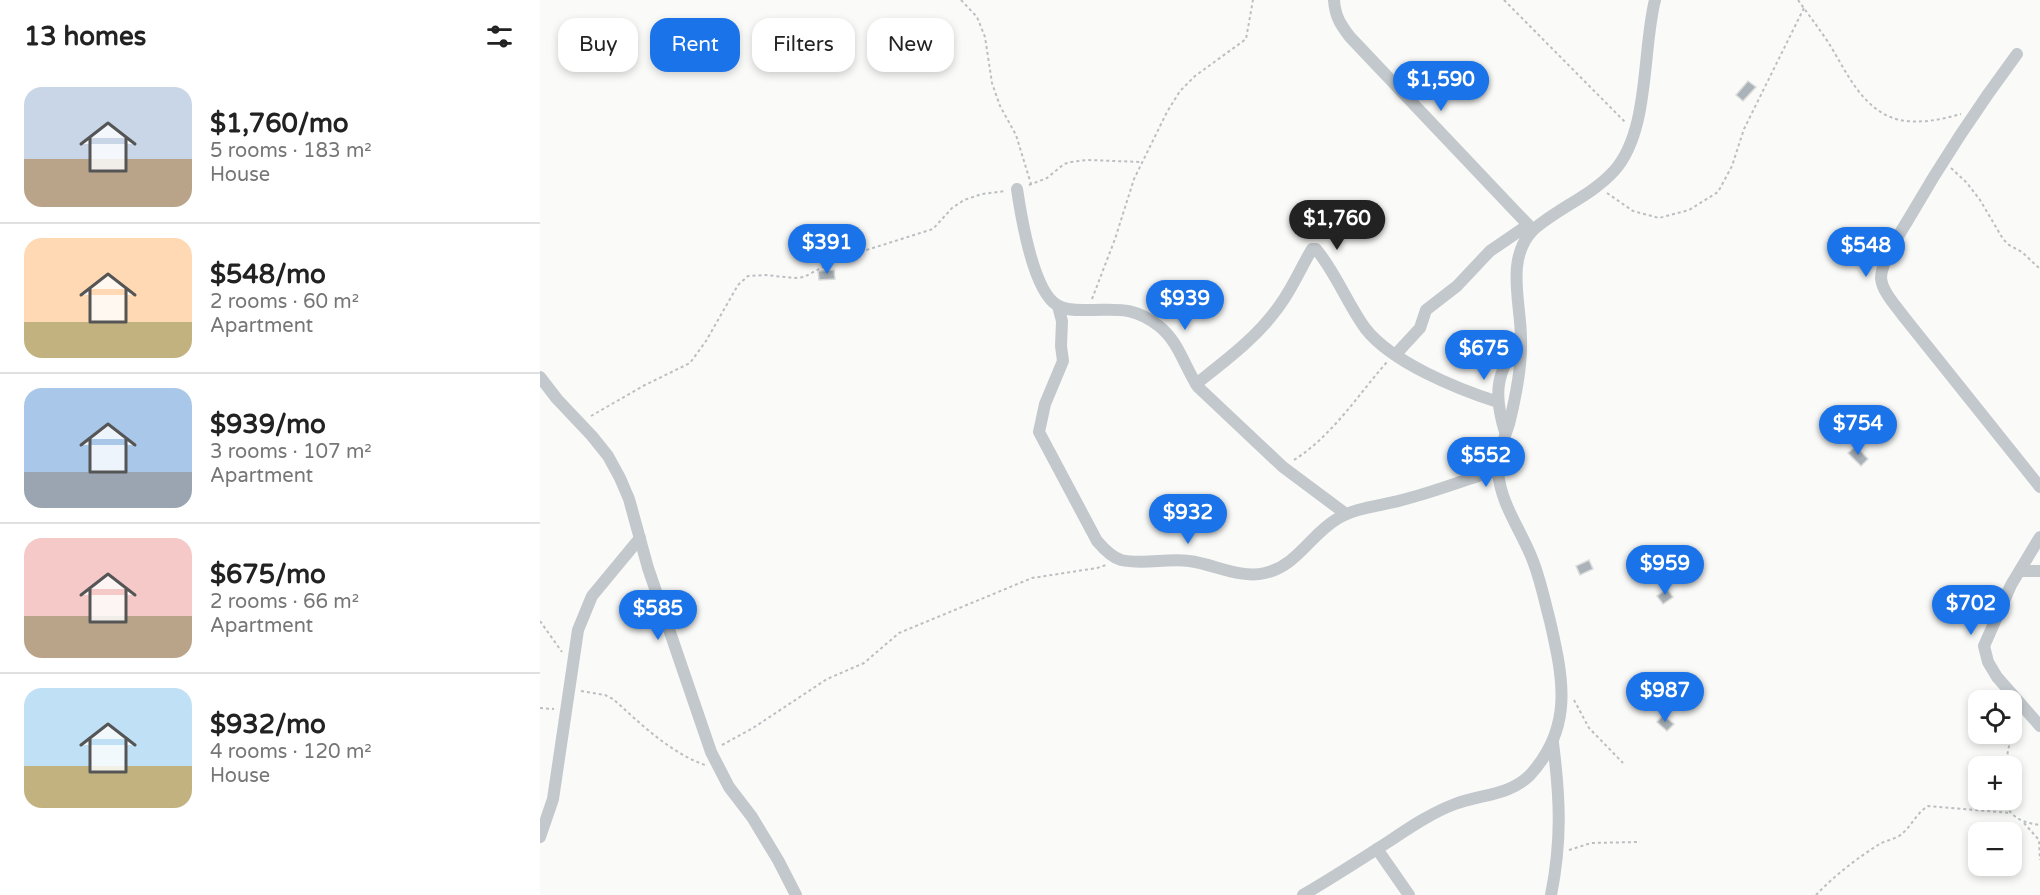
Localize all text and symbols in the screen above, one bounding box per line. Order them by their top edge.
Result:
chip: Buy [558,18,638,72]
chip: Rent [650,18,740,72]
chip: Filters [752,18,855,72]
chip: New [867,18,954,72]
icon: filters [483,20,516,53]
text: 13 homes [24,21,146,52]
pin: $1,590 [1392,61,1490,112]
text: $1,590 [1407,68,1475,92]
text: $1,760/mo [210,108,349,139]
icon: home [72,111,144,183]
text: 5 rooms · 183 m² [210,139,372,163]
text: House [210,163,270,187]
pin: $1,760 [1288,200,1386,251]
text: $1,760 [1303,207,1371,231]
pin: $391 [791,224,863,275]
pin: $548 [1830,227,1902,278]
text: $391 [802,231,852,255]
text: $548 [1841,234,1891,258]
text: $548/mo [210,259,326,290]
icon: home [72,262,144,334]
pin: $939 [1149,280,1221,331]
text: $939 [1160,287,1210,311]
text: 2 rooms · 60 m² [210,290,359,314]
text: Apartment [210,314,313,338]
pin: $675 [1448,330,1520,381]
text: $675 [1459,337,1509,361]
pin: $754 [1822,405,1894,456]
text: $939/mo [210,409,326,440]
icon: home [72,412,144,484]
text: $754 [1833,412,1883,436]
pin: $552 [1450,437,1522,488]
text: 3 rooms · 107 m² [210,440,372,464]
text: $552 [1461,444,1511,468]
text: Apartment [210,464,313,488]
pin: $932 [1152,494,1224,545]
text: $932 [1163,501,1213,525]
pin: $959 [1629,545,1701,596]
text: $959 [1640,552,1690,576]
text: $675/mo [210,559,326,590]
icon: home [72,562,144,634]
pin: $702 [1935,585,2007,636]
text: 2 rooms · 66 m² [210,590,359,614]
pin: $585 [622,590,694,641]
text: $702 [1946,592,1996,616]
text: $585 [633,597,683,621]
text: Apartment [210,614,313,638]
pin: $987 [1629,672,1701,723]
text: $987 [1640,679,1690,703]
map controls [1968,690,2022,876]
button: locate [1968,690,2022,744]
text: $932/mo [210,709,326,740]
icon: home [72,712,144,784]
text: 4 rooms · 120 m² [210,740,372,764]
button: + [1968,756,2022,810]
text: House [210,764,270,788]
button: − [1968,822,2022,876]

